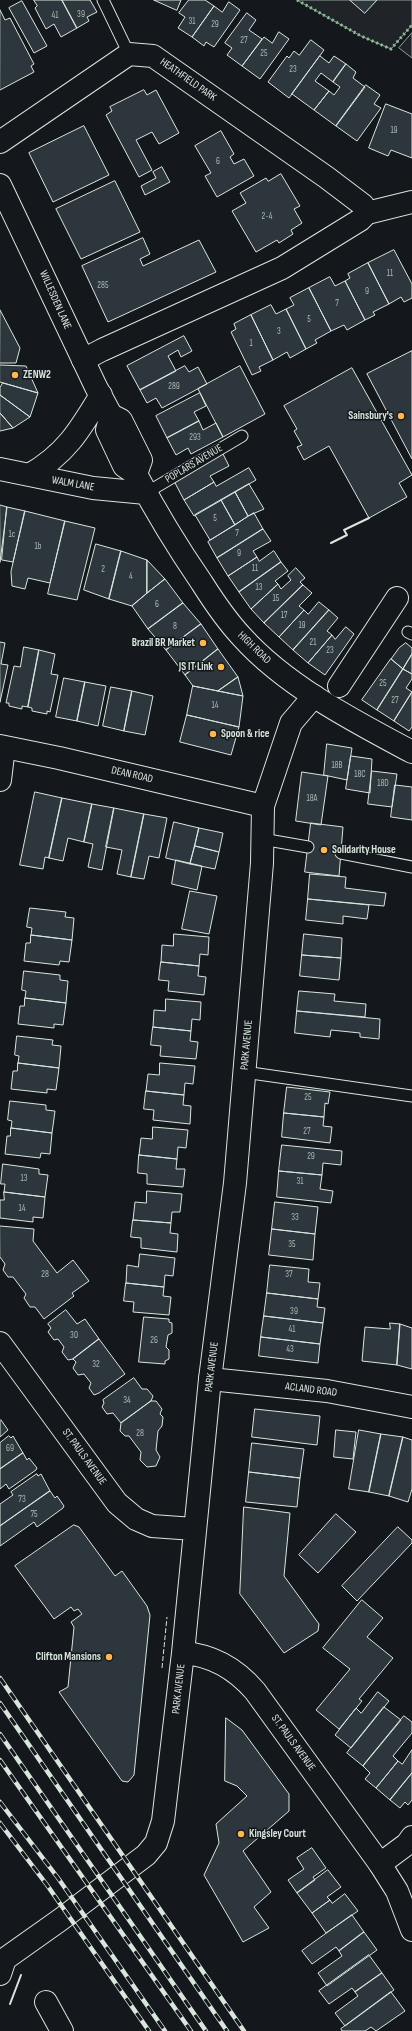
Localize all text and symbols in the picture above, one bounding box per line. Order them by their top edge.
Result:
house number: 39 [77,10,85,20]
house number: 41 [52,11,58,21]
house number: 31 [189,17,195,27]
house number: 29 [211,20,219,30]
house number: 27 [240,36,248,46]
house number: 25 [260,49,268,59]
street label: HEATHFIELD PARK [157,56,219,104]
house number: 23 [289,65,297,75]
house number: 19 [390,126,398,136]
house number: 6 [216,157,220,167]
house number: 2-4 [262,212,272,222]
street label: WILLESDEN LANE [36,268,74,332]
house number: 11 [387,269,393,279]
house number: 285 [97,281,109,291]
house number: 9 [365,287,369,297]
house number: 7 [335,299,339,309]
house number: 5 [307,315,311,325]
house number: 3 [277,327,281,337]
house number: 1 [249,339,253,349]
place label: ZENW2 [23,368,51,382]
marker: ZENW2 [10,370,20,380]
house number: 289 [168,382,180,392]
place label: Sainsbury's [348,409,393,423]
marker: Sainsbury's [396,411,406,421]
house number: 293 [189,433,201,443]
street label: POPLARS AVENUE [163,442,225,486]
street label: WALM LANE [51,474,95,494]
house number: 5 [213,514,217,524]
house number: 7 [235,529,239,539]
house number: 1c [9,530,15,540]
house number: 1b [34,542,42,552]
house number: 9 [237,549,241,559]
house number: 11 [252,564,258,574]
house number: 2 [101,565,105,575]
house number: 4 [129,572,133,582]
house number: 13 [256,583,262,593]
house number: 15 [273,594,279,604]
house number: 6 [155,600,159,610]
house number: 17 [281,611,287,621]
house number: 19 [298,621,306,631]
house number: 8 [173,622,177,632]
street label: HIGH ROAD [235,629,273,667]
place label: Brazil BR Market [132,636,195,650]
marker: Brazil BR Market [198,638,208,648]
house number: 21 [310,638,316,648]
house number: 23 [326,646,334,656]
place label: JS IT Link [179,660,213,674]
marker: JS IT Link [216,662,226,672]
house number: 25 [379,679,387,689]
house number: 27 [391,696,399,706]
house number: 14 [212,701,218,711]
place label: Spoon & rice [221,727,269,741]
marker: Spoon & rice [208,729,218,739]
house number: 18B [331,761,343,771]
street label: DEAN ROAD [110,764,154,786]
house number: 18C [354,770,366,780]
house number: 18D [377,779,389,789]
house number: 18A [307,794,317,804]
place label: Solidarity House [332,843,396,857]
marker: Solidarity House [319,845,329,855]
street label: PARK AVENUE [238,1019,256,1071]
house number: 25 [304,1093,312,1103]
house number: 27 [303,1127,311,1137]
house number: 29 [307,1152,315,1162]
house number: 13 [21,1174,27,1184]
house number: 31 [297,1177,303,1187]
house number: 14 [19,1204,25,1214]
house number: 33 [291,1213,299,1223]
house number: 35 [288,1240,296,1250]
house number: 28 [41,1270,49,1280]
house number: 37 [285,1270,293,1280]
house number: 39 [290,1307,298,1317]
house number: 41 [289,1325,295,1335]
house number: 30 [70,1331,78,1341]
house number: 26 [150,1336,158,1346]
street label: PARK AVENUE [202,1341,222,1393]
house number: 43 [286,1345,294,1355]
house number: 32 [92,1360,100,1370]
street label: ACLAND ROAD [284,1380,338,1400]
house number: 34 [123,1396,131,1406]
street label: ST. PAULS AVENUE [59,1426,109,1488]
house number: 28 [136,1429,144,1439]
house number: 69 [6,1444,14,1454]
house number: 73 [18,1495,26,1505]
house number: 75 [30,1510,38,1520]
place label: Clifton Mansions [36,1650,101,1664]
marker: Clifton Mansions [104,1652,114,1662]
street label: PARK AVENUE [170,1663,188,1715]
street label: ST. PAULS AVENUE [268,1712,318,1774]
place label: Kingsley Court [249,1827,306,1841]
marker: Kingsley Court [236,1829,246,1839]

